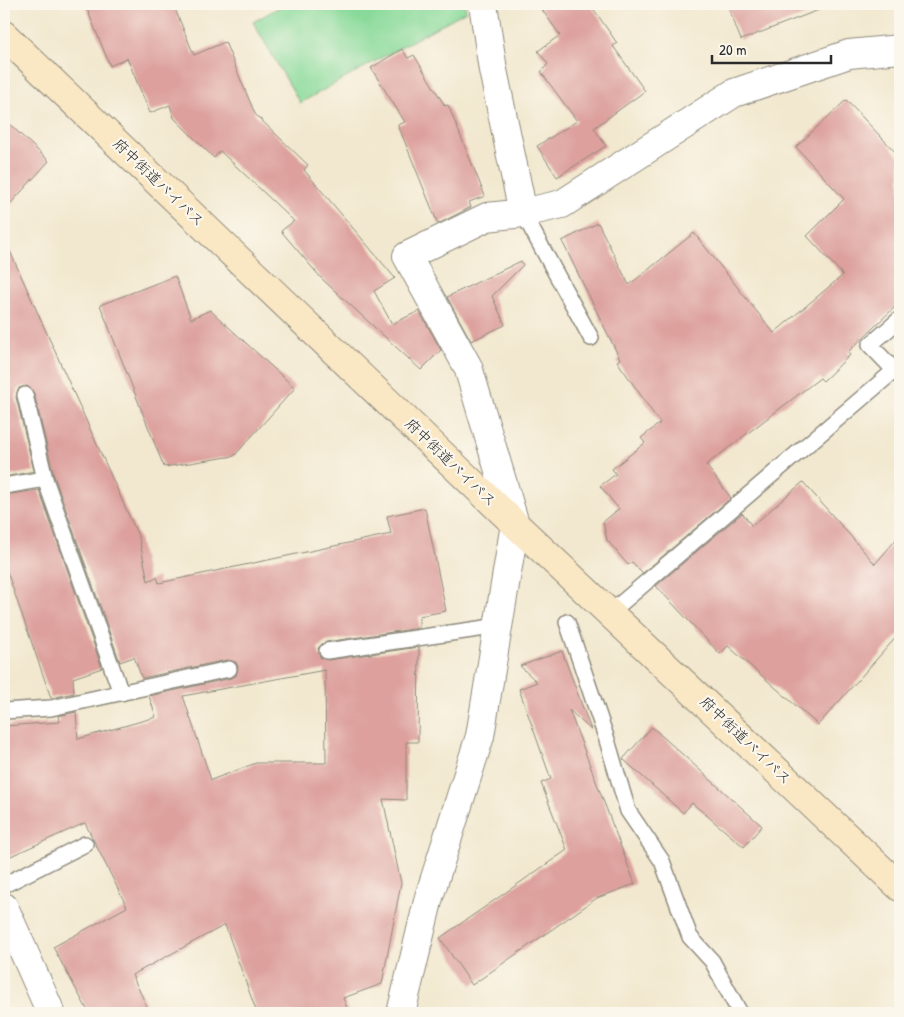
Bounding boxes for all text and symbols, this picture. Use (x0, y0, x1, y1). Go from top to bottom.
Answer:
scale bar (712, 32, 830, 64)
text: 20 m (719, 39, 746, 60)
street label: 府中街道バイパス (109, 133, 209, 231)
street label: 府中街道バイパス (401, 413, 501, 511)
street label: 府中街道バイパス (696, 691, 796, 789)

